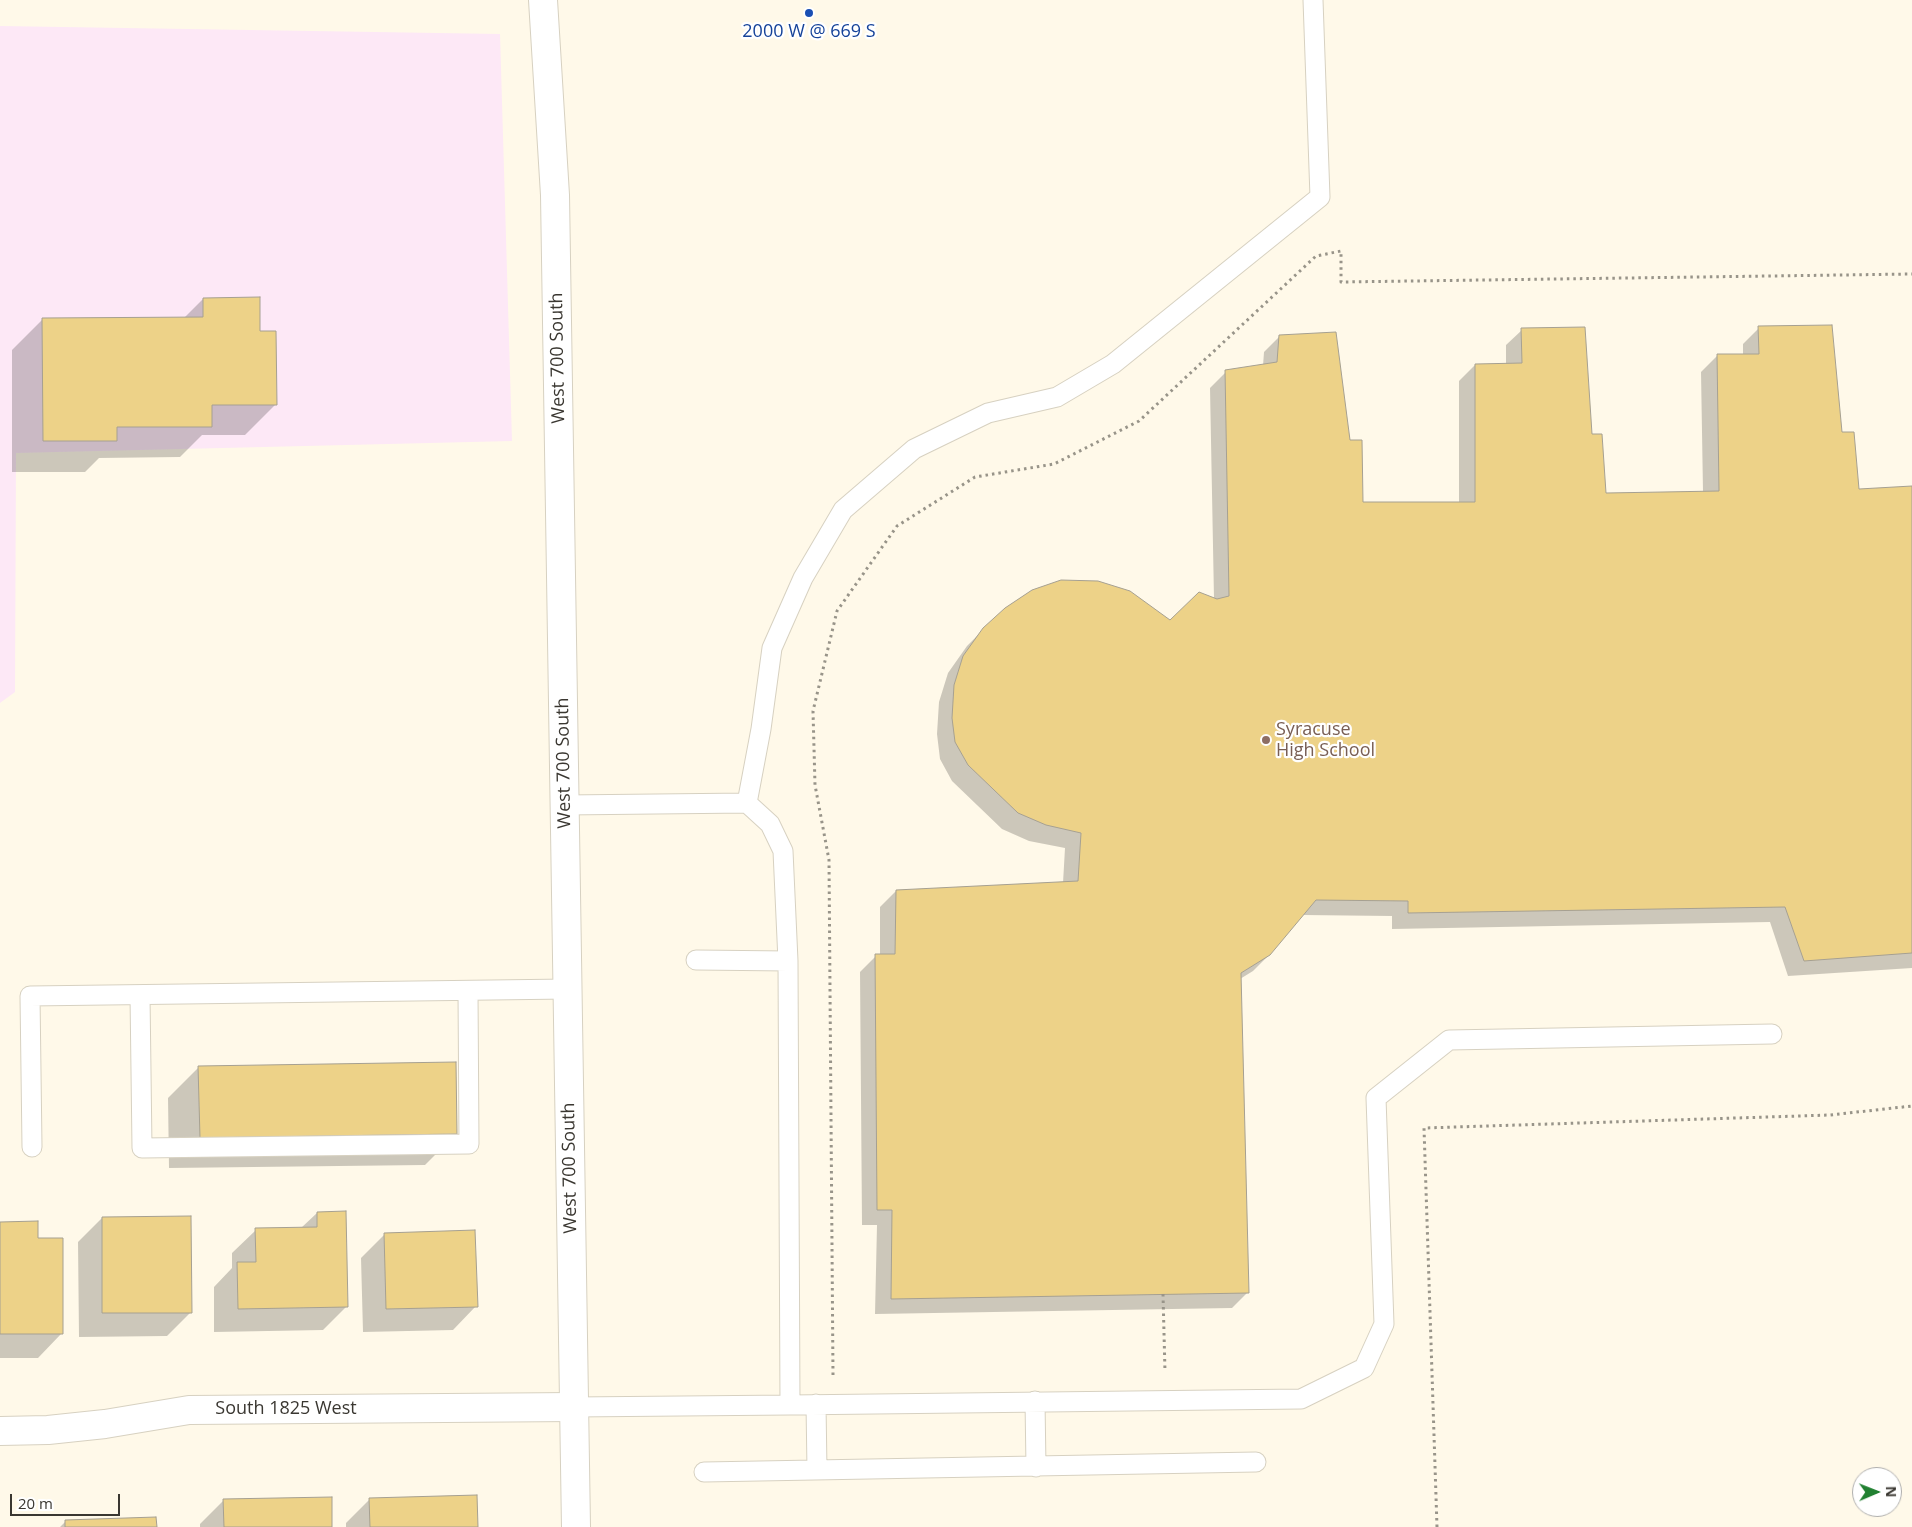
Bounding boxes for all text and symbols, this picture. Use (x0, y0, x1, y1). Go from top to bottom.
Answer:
marker: 2000 W @ 669 S (803, 7, 815, 19)
place label: 2000 W @ 669 S (742, 21, 876, 43)
street label: West 700 South (546, 292, 570, 424)
street label: West 700 South (552, 697, 576, 829)
place label: Syracuse High School (1276, 719, 1375, 762)
marker: Syracuse High School (1260, 734, 1272, 746)
street label: West 700 South (558, 1102, 582, 1234)
street label: South 1825 West (215, 1398, 357, 1420)
north arrow (1852, 1467, 1902, 1517)
scale bar (12, 1484, 122, 1516)
text: N (1882, 1486, 1901, 1498)
text: 20 m (18, 1493, 53, 1513)

